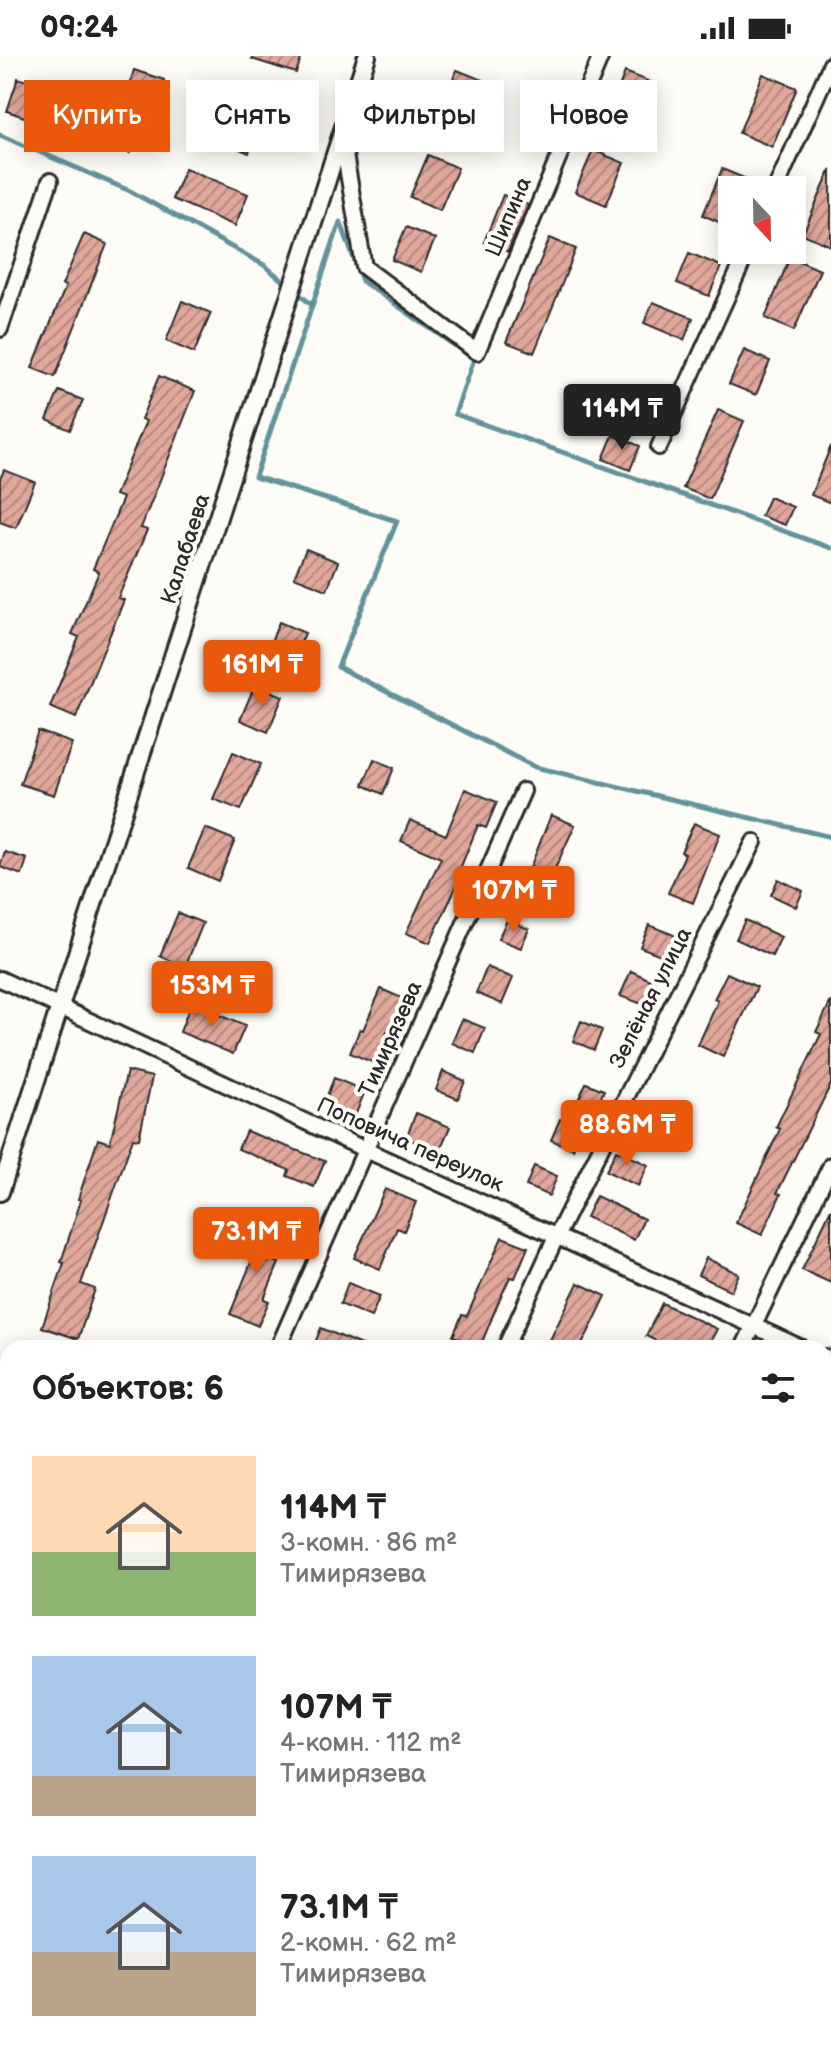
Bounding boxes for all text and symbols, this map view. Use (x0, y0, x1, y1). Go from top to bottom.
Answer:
text: 09:24 (40, 10, 118, 46)
chip: Купить (24, 80, 170, 152)
chip: Снять (186, 80, 319, 152)
chip: Фильтры (335, 80, 504, 152)
chip: Новое (520, 80, 657, 152)
street label: Шипина (480, 173, 538, 261)
north arrow (718, 176, 806, 264)
map controls (718, 176, 806, 264)
pin: 114M ₸ (557, 384, 687, 452)
text: 114M ₸ (582, 394, 662, 425)
street label: Калабаева (155, 490, 217, 608)
pin: 161M ₸ (197, 640, 327, 708)
text: 161M ₸ (221, 650, 303, 681)
pin: 107M ₸ (449, 866, 579, 934)
text: 107M ₸ (471, 876, 557, 907)
street label: Зелёная улица (604, 923, 698, 1073)
pin: 153M ₸ (147, 961, 277, 1029)
text: 153M ₸ (170, 971, 254, 1002)
street label: Тимирязева (353, 977, 429, 1101)
street label: Поповича переулок (312, 1092, 508, 1198)
pin: 88.6M ₸ (553, 1100, 701, 1168)
text: 88.6M ₸ (579, 1110, 675, 1141)
pin: 73.1M ₸ (182, 1207, 330, 1275)
text: 73.1M ₸ (211, 1217, 301, 1248)
icon: filters (756, 1366, 800, 1410)
text: Объектов: 6 (32, 1368, 224, 1409)
text: 114M ₸ (280, 1487, 386, 1528)
icon: home (96, 1488, 192, 1584)
text: 3-комн. · 86 m² (280, 1528, 457, 1559)
text: Тимирязева (280, 1559, 426, 1590)
text: 107M ₸ (280, 1687, 391, 1728)
icon: home (96, 1688, 192, 1784)
text: 4-комн. · 112 m² (280, 1728, 461, 1759)
text: Тимирязева (280, 1759, 426, 1790)
text: 73.1M ₸ (280, 1887, 397, 1928)
icon: home (96, 1888, 192, 1984)
text: 2-комн. · 62 m² (280, 1928, 457, 1959)
text: Тимирязева (280, 1959, 426, 1990)

